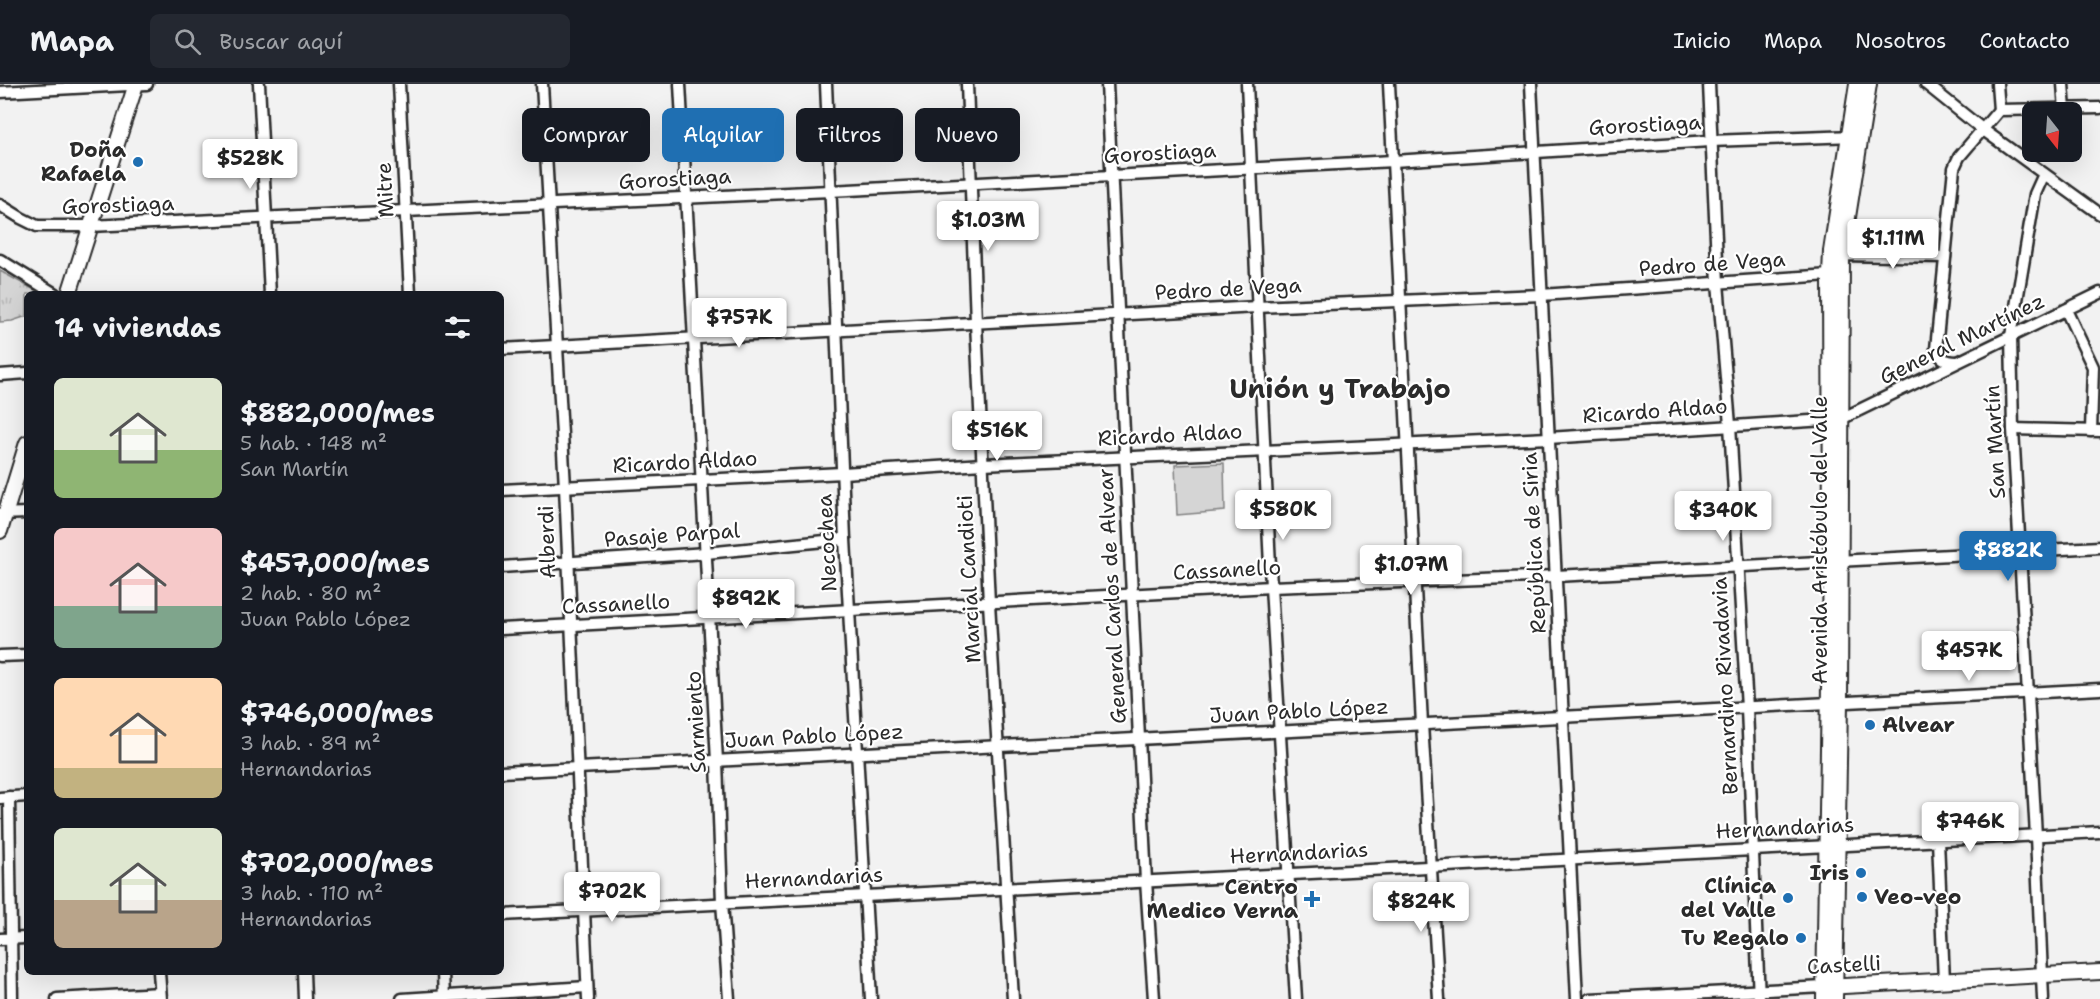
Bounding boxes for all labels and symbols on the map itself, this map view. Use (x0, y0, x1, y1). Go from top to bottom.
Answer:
north arrow (2022, 102, 2082, 162)
street label: Gorostiaga (1588, 108, 1702, 142)
place label: Doña Rafaela (41, 136, 127, 188)
street label: Gorostiaga (1103, 136, 1217, 170)
pin: $528K (208, 139, 292, 190)
marker: Doña Rafaela (131, 155, 145, 169)
street label: Mitre (370, 162, 400, 218)
street label: Gorostiaga (618, 162, 732, 196)
street label: Gorostiaga (61, 189, 175, 221)
pin: $1.03M (939, 201, 1037, 252)
pin: $1.11M (1844, 219, 1942, 270)
street label: Pedro de Vega (1638, 245, 1786, 283)
street label: Pedro de Vega (1154, 271, 1302, 307)
street label: General Martínez (1875, 287, 2049, 391)
pin: $757K (697, 298, 781, 349)
district label: Unión y Trabajo (1229, 370, 1451, 407)
street label: San Martín (1978, 384, 2012, 500)
street label: Ricardo Aldao (1582, 392, 1728, 430)
street label: Avenida Aristóbulo del Valle (1806, 396, 1834, 684)
pin: $516K (955, 411, 1039, 462)
street label: Ricardo Aldao (1097, 417, 1243, 453)
street label: Ricardo Aldao (612, 444, 758, 480)
street label: República de Siria (1515, 452, 1553, 634)
street label: General Carlos de Alvear (1091, 467, 1133, 725)
pin: $580K (1241, 490, 1325, 541)
pin: $340K (1681, 491, 1765, 542)
street label: Necochea (810, 493, 844, 593)
street label: Marcial Candioti (951, 494, 987, 664)
street label: Alberdi (532, 505, 562, 579)
street label: Pasaje Parpal (603, 516, 742, 554)
pin: $882K (1966, 531, 2050, 582)
pin: $1.07M (1362, 545, 1460, 596)
street label: Cassanello (1172, 553, 1282, 587)
street label: Bernardino Rivadavia (1705, 576, 1745, 796)
pin: $892K (704, 579, 788, 630)
street label: Cassanello (561, 587, 671, 621)
pin: $457K (1927, 631, 2011, 682)
street label: Sarmiento (679, 670, 713, 774)
street label: Juan Pablo López (1209, 692, 1389, 730)
place label: Alvear (1882, 711, 1955, 739)
street label: Juan Pablo López (724, 717, 904, 755)
marker: Alvear (1863, 718, 1877, 732)
pin: $746K (1928, 802, 2012, 853)
street label: Hernandarias (1715, 810, 1855, 846)
street label: Hernandarias (1229, 835, 1369, 871)
place label: Iris (1809, 859, 1849, 887)
street label: Hernandarias (744, 860, 884, 896)
marker: Iris (1854, 866, 1868, 880)
pin: $702K (570, 872, 654, 923)
place label: Clínica del Valle (1681, 872, 1777, 924)
place label: Centro Medico Verna (1147, 873, 1299, 925)
pin: $824K (1379, 882, 1463, 933)
place label: Veo-veo (1874, 883, 1961, 911)
marker: Centro Medico Verna (1303, 890, 1321, 908)
marker: Veo-veo (1855, 890, 1869, 904)
marker: Clínica del Valle (1781, 891, 1795, 905)
place label: Tu Regalo (1681, 924, 1789, 952)
marker: Tu Regalo (1794, 931, 1808, 945)
street label: Castelli (1806, 949, 1882, 981)

